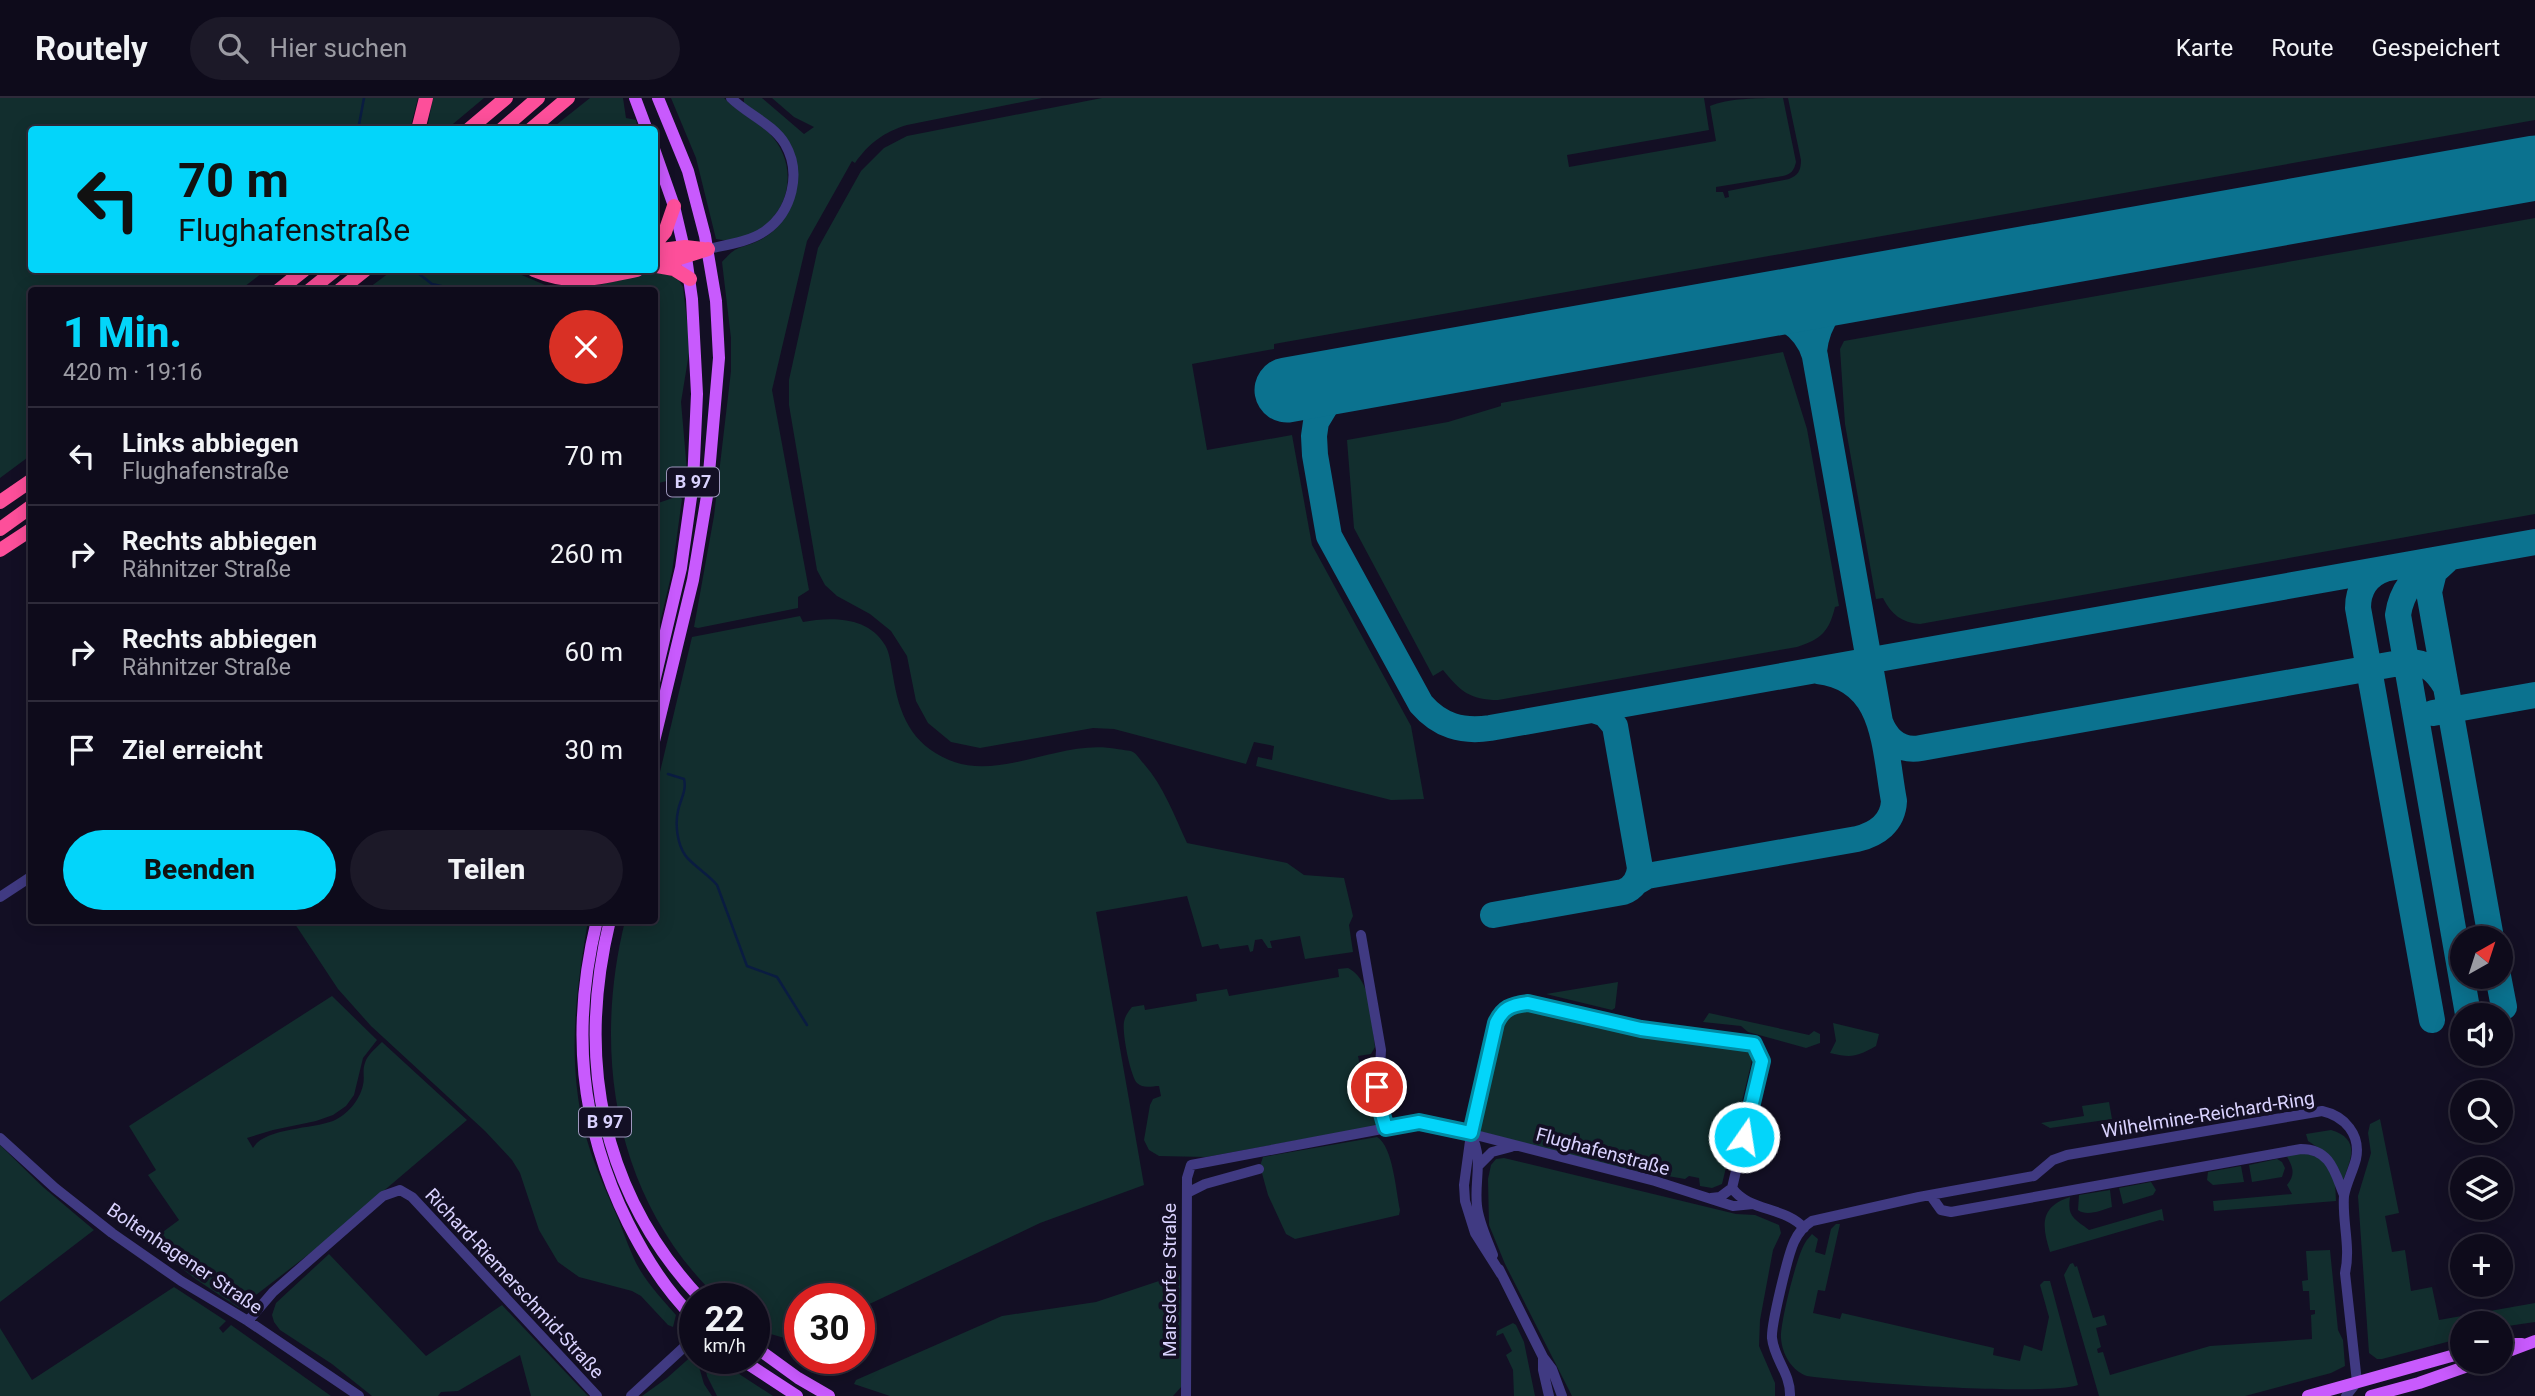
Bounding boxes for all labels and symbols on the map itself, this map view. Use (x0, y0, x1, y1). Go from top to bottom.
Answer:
road number: B 97 (667, 468, 719, 496)
north arrow (2450, 926, 2513, 989)
pin (1347, 1057, 1407, 1117)
street label: Wilhelmine-Reichard-Ring (2100, 1086, 2316, 1143)
position arrow (1707, 1100, 1781, 1174)
road number: B 97 (579, 1107, 631, 1136)
street label: Flughafenstraße (1533, 1123, 1672, 1180)
street label: Richard-Riemerschmid-Straße (420, 1183, 609, 1383)
street label: Boltenhagener Straße (103, 1198, 267, 1319)
street label: Marsdorfer Straße (1158, 1203, 1181, 1357)
speed limit sign: 30 (784, 1283, 875, 1374)

